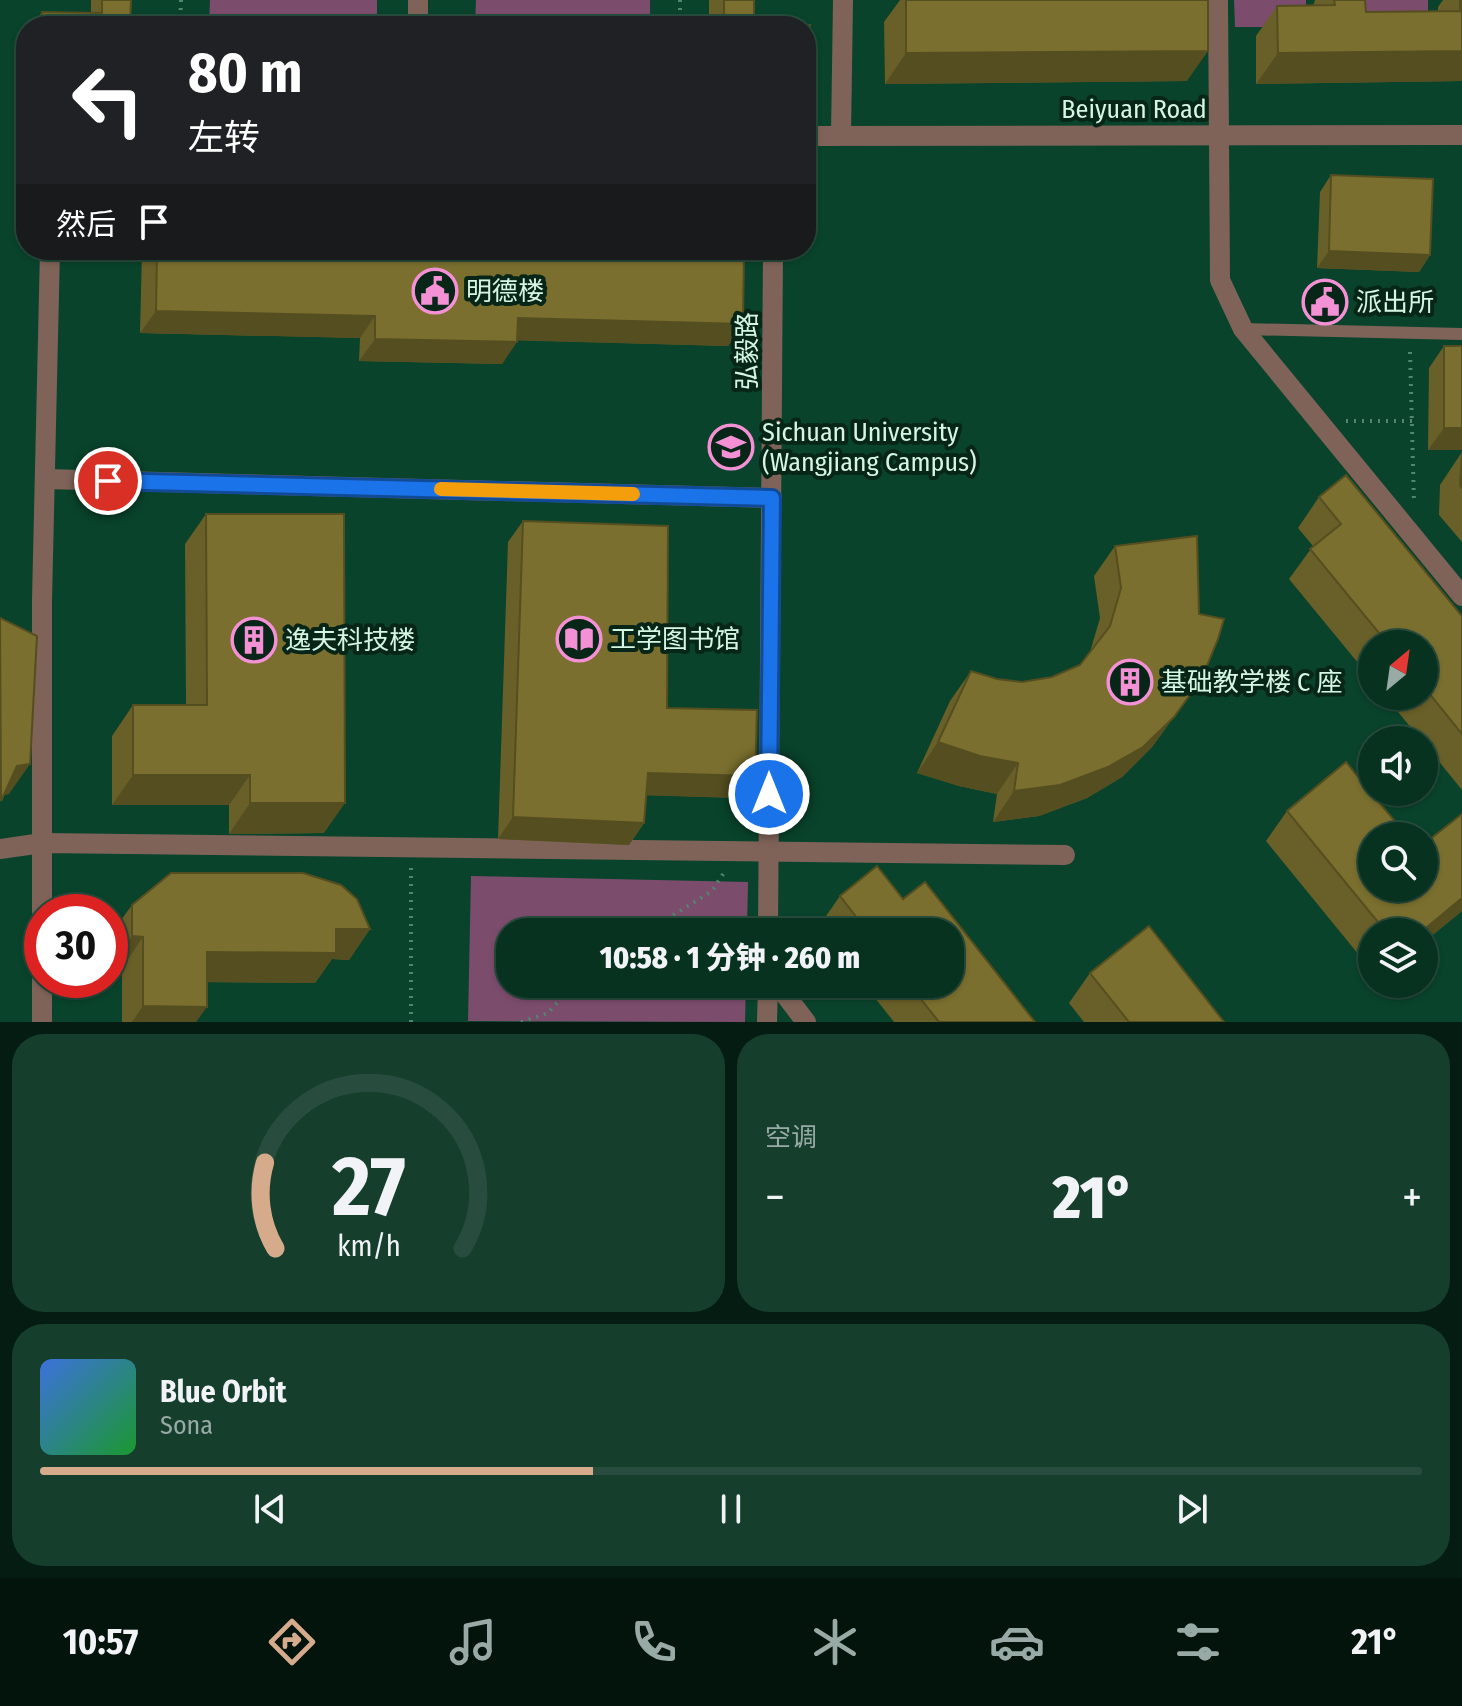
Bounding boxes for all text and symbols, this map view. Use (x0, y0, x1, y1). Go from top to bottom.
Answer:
text: 80 m (188, 40, 303, 107)
icon: left (56, 48, 160, 152)
street label: Beiyuan Road (1061, 94, 1207, 125)
text: 左转 (188, 116, 260, 160)
icon: arrive (132, 200, 176, 244)
text: 然后 (56, 207, 116, 243)
public building icon: 明德楼 (411, 267, 459, 315)
place label: 明德楼 (466, 276, 544, 307)
public building icon: 派出所 (1301, 278, 1349, 326)
place label: 派出所 (1356, 287, 1434, 318)
street label: 弘毅路 (732, 312, 763, 390)
place label: Sichuan University (Wangjiang Campus) (762, 417, 977, 478)
school or university icon: Sichuan University (Wangjiang Campus) (707, 423, 755, 471)
pin (74, 447, 142, 515)
icon: arrive (86, 459, 130, 503)
library icon: 工学图书馆 (555, 615, 603, 663)
building icon: 逸夫科技楼 (230, 616, 278, 664)
place label: 工学图书馆 (610, 624, 740, 655)
place label: 逸夫科技楼 (285, 625, 415, 656)
north arrow (1358, 630, 1438, 710)
map controls (1358, 630, 1438, 998)
building icon: 基础教学楼 C 座 (1106, 658, 1154, 706)
place label: 基础教学楼 C 座 (1161, 667, 1342, 698)
button: sound (1358, 726, 1438, 806)
position arrow (727, 752, 811, 836)
button: search (1358, 822, 1438, 902)
speed limit sign: 30 (24, 894, 128, 998)
button: layers (1358, 918, 1438, 998)
text: 10:58 · 1 分钟 · 260 m (600, 940, 860, 976)
text: 空调 (765, 1122, 817, 1153)
text: 27 (331, 1137, 405, 1237)
text: 21° (1053, 1162, 1134, 1234)
text: − (765, 1171, 785, 1224)
text: + (1402, 1171, 1422, 1224)
text: km/h (337, 1229, 400, 1264)
text: Blue Orbit (160, 1374, 286, 1410)
text: Sona (160, 1410, 213, 1441)
icon: previous (248, 1487, 292, 1531)
icon: pause (709, 1487, 753, 1531)
icon: next (1170, 1487, 1214, 1531)
icon: directions (264, 1614, 320, 1670)
icon: music (445, 1614, 501, 1670)
icon: phone (626, 1614, 682, 1670)
icon: climate (807, 1614, 863, 1670)
icon: car (989, 1614, 1045, 1670)
icon: filters (1170, 1614, 1226, 1670)
text: 10:57 (63, 1620, 138, 1664)
text: 21° (1351, 1620, 1399, 1664)

